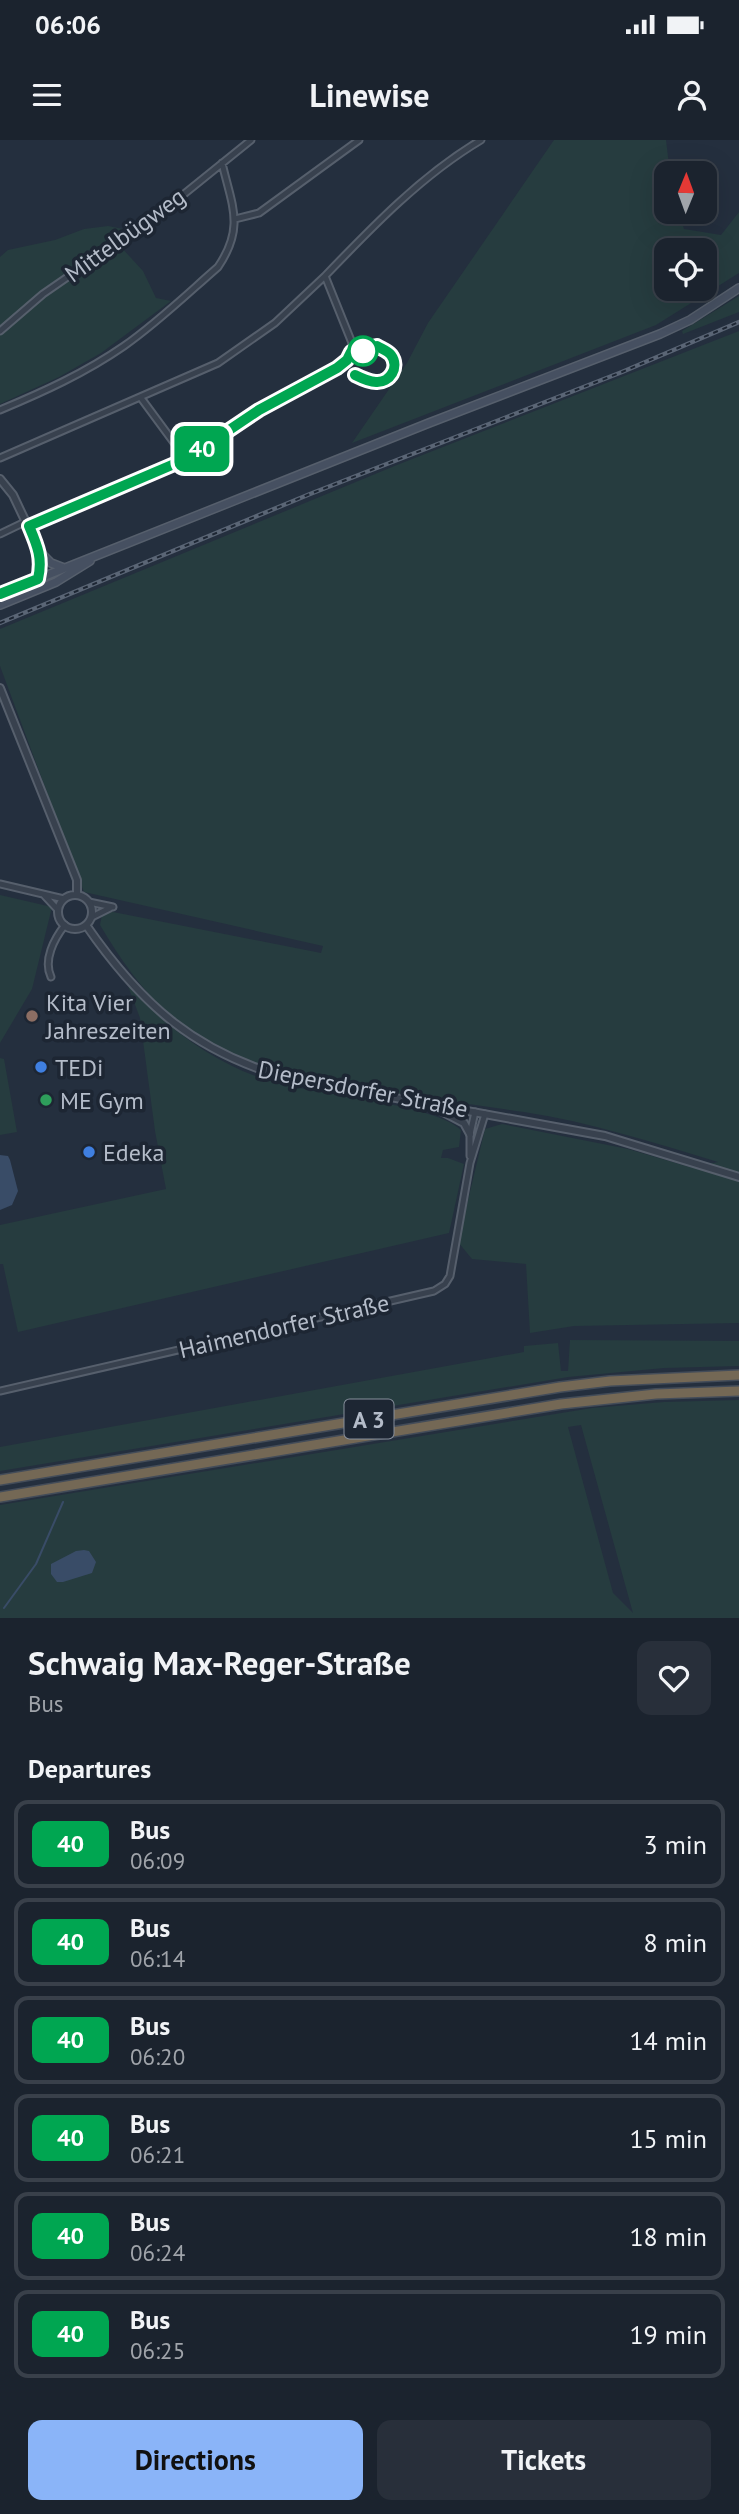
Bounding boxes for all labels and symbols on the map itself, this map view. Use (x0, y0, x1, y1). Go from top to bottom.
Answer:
north arrow (654, 161, 718, 224)
street label: Mittelbügweg (59, 181, 191, 289)
unlabelled marker (348, 336, 378, 366)
line badge: 40 (170, 426, 234, 472)
place label: Kita Vier Jahreszeiten (45, 987, 171, 1046)
marker: Kita Vier Jahreszeiten (24, 1008, 40, 1024)
place label: TEDi (55, 1052, 103, 1083)
street label: Diepersdorfer Straße (255, 1053, 471, 1125)
marker: TEDi (33, 1059, 49, 1075)
place label: ME Gym (60, 1085, 144, 1116)
marker: ME Gym (38, 1092, 54, 1108)
place label: Edeka (103, 1137, 164, 1168)
marker: Edeka (81, 1144, 97, 1160)
street label: Haimendorfer Straße (176, 1287, 392, 1365)
road number: A 3 (344, 1400, 394, 1438)

